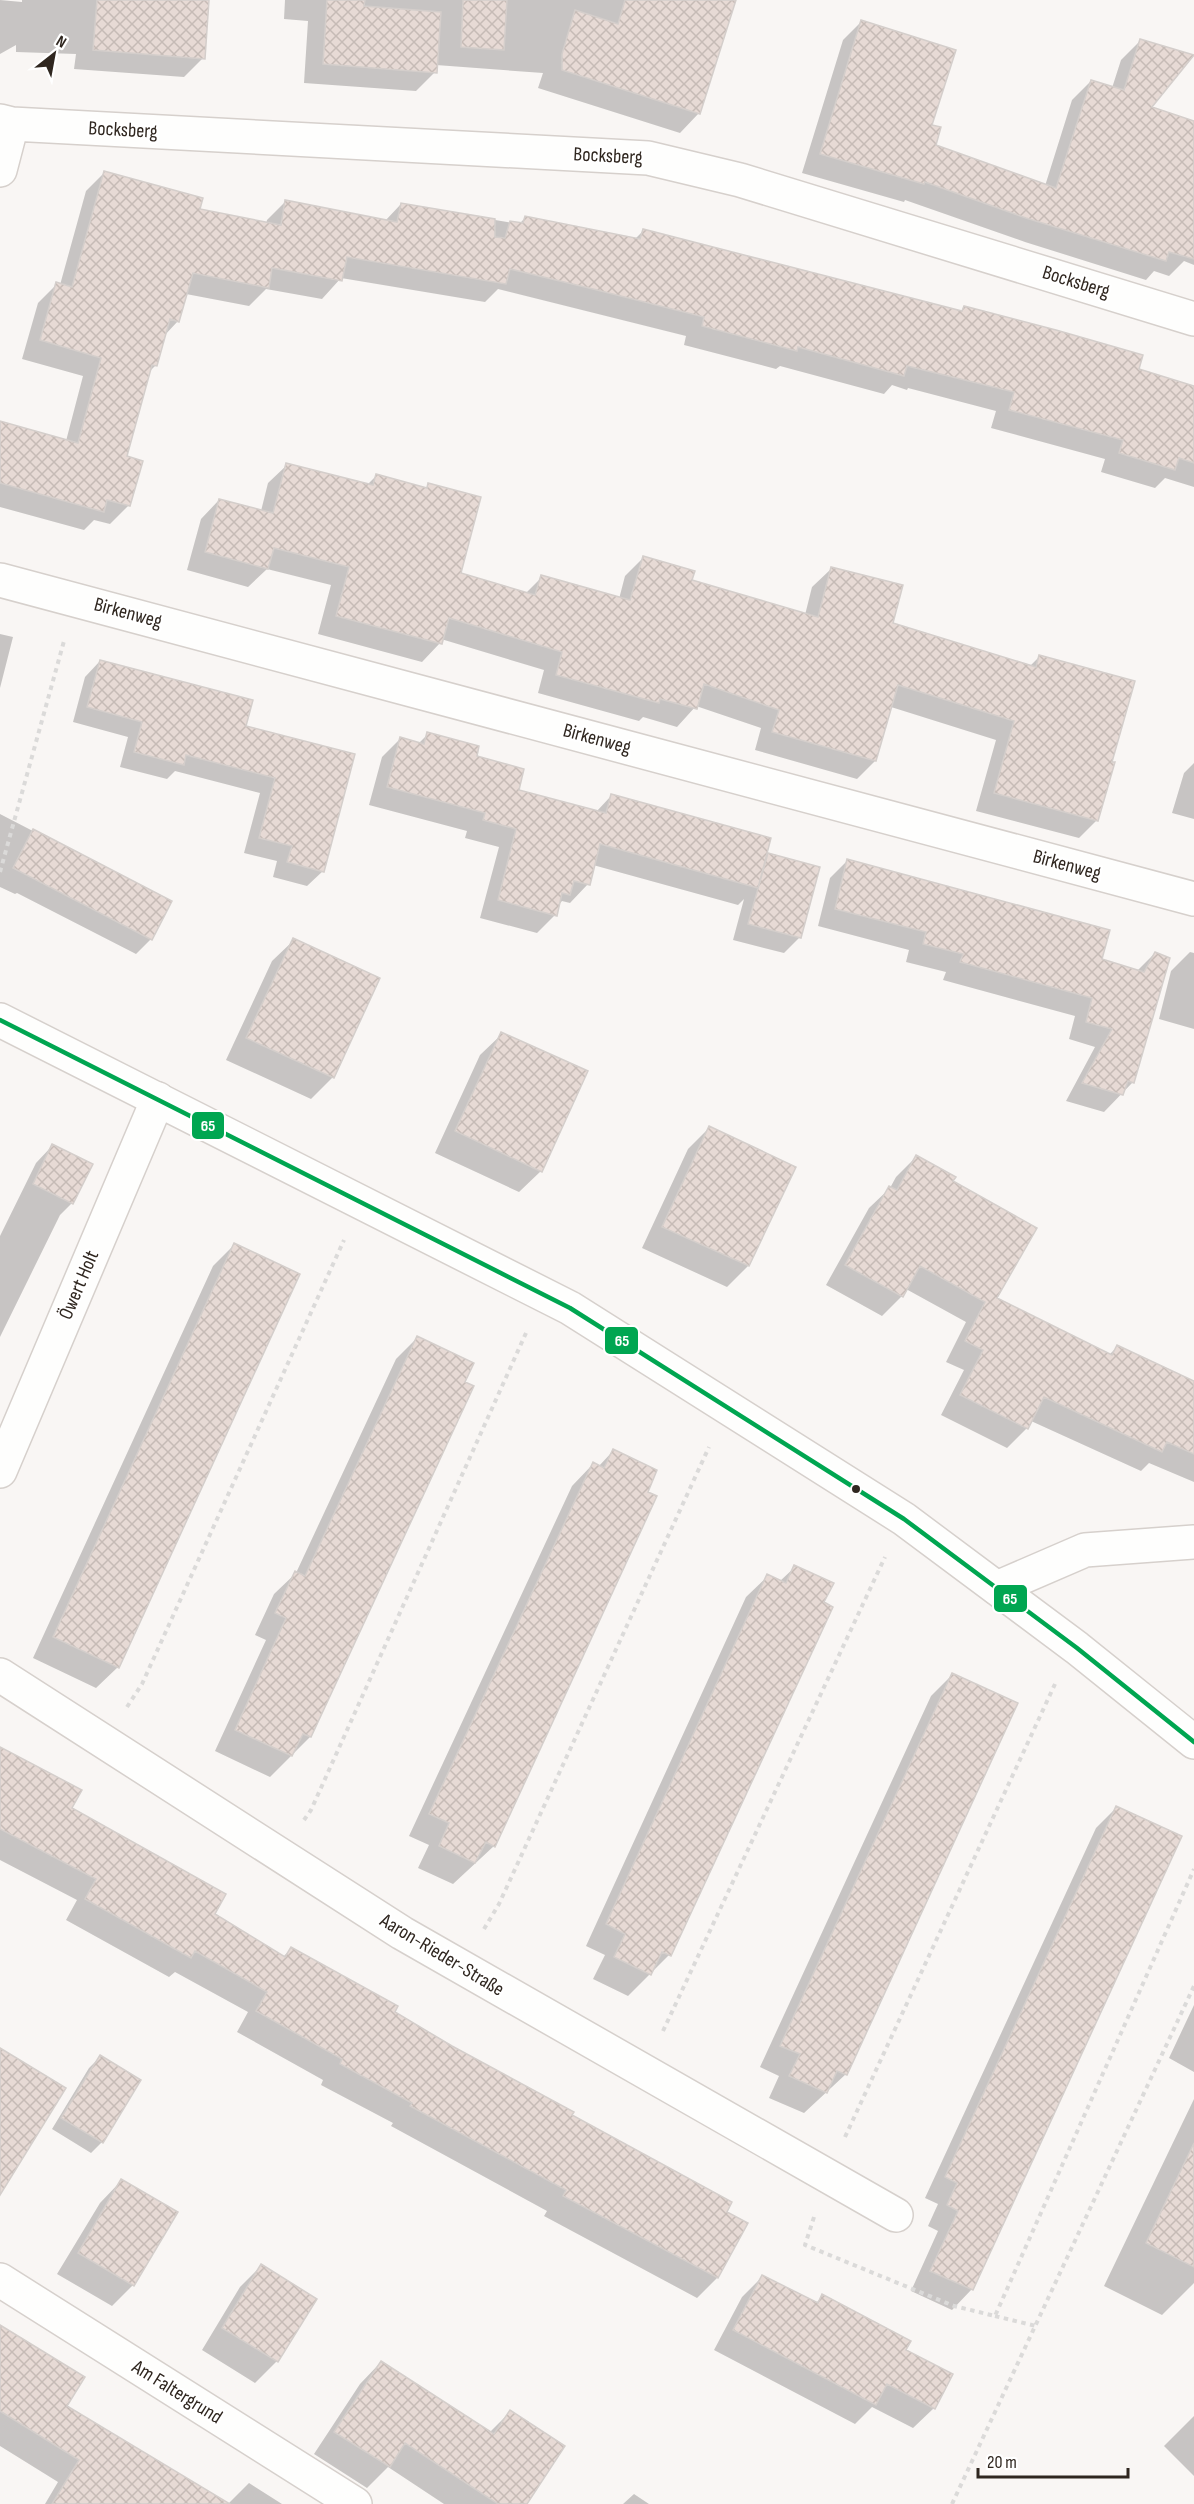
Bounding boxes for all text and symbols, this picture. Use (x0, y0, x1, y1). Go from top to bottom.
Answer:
north arrow (24, 24, 84, 84)
text: N (52, 32, 70, 53)
street label: Bocksberg (88, 116, 158, 144)
street label: Bocksberg (573, 142, 643, 170)
street label: Bocksberg (1039, 260, 1113, 304)
street label: Birkenweg (91, 592, 165, 634)
street label: Birkenweg (560, 718, 634, 760)
street label: Birkenweg (1030, 844, 1104, 886)
line badge: 65 (191, 1111, 225, 1140)
text: 65 (201, 1117, 215, 1136)
street label: Öwert Holt (54, 1247, 104, 1323)
line badge: 65 (604, 1326, 639, 1355)
text: 65 (615, 1332, 629, 1351)
unlabelled marker (850, 1483, 862, 1495)
line badge: 65 (993, 1584, 1028, 1613)
text: 65 (1003, 1590, 1017, 1609)
street label: Aaron-Rieder-Straße (375, 1908, 508, 2002)
street label: Am Faltergrund (127, 2354, 227, 2429)
scale bar (978, 2441, 1128, 2479)
text: 20 m (987, 2452, 1017, 2473)

